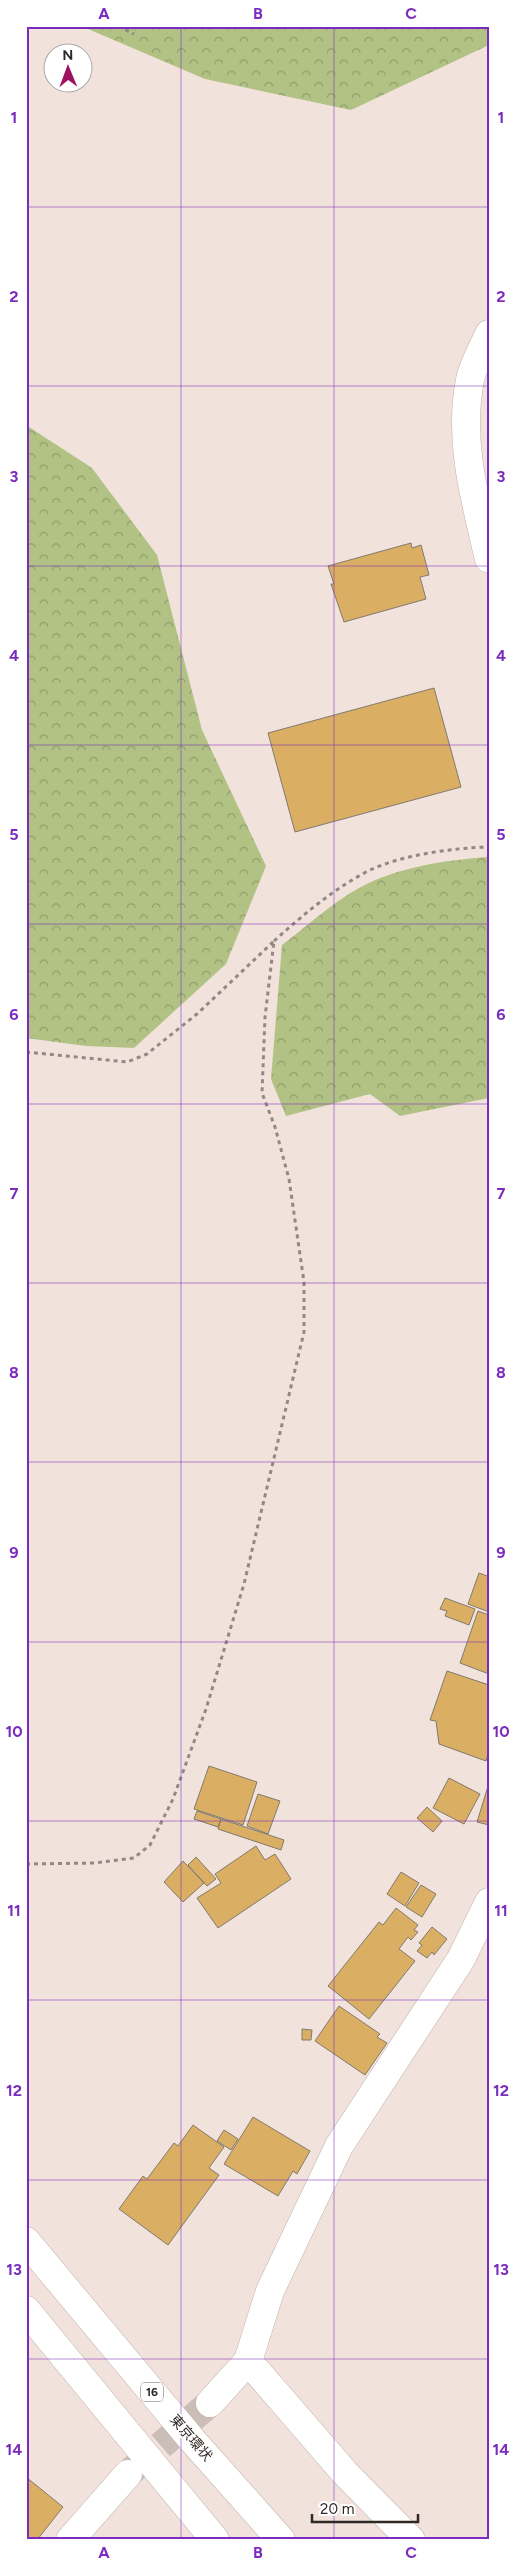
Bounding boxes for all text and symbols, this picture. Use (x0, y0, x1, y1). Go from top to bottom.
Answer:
text: A (98, 4, 110, 23)
text: B (253, 4, 263, 23)
text: C (405, 4, 417, 23)
north arrow (42, 42, 92, 92)
text: N (62, 47, 73, 64)
text: 1 (11, 108, 17, 127)
text: 1 (498, 108, 504, 127)
text: 2 (9, 287, 19, 306)
text: 2 (496, 287, 506, 306)
text: 3 (10, 467, 19, 486)
text: 3 (497, 467, 506, 486)
text: 4 (9, 646, 19, 665)
text: 4 (496, 646, 506, 665)
text: 5 (9, 825, 19, 844)
text: 5 (496, 825, 506, 844)
text: 6 (9, 1005, 19, 1024)
text: 6 (496, 1005, 506, 1024)
text: 7 (10, 1184, 19, 1203)
text: 7 (497, 1184, 506, 1203)
text: 8 (9, 1363, 19, 1382)
text: 8 (496, 1363, 506, 1382)
text: 9 (9, 1543, 19, 1562)
text: 9 (496, 1543, 506, 1562)
text: 10 (5, 1722, 23, 1741)
text: 10 (492, 1722, 510, 1741)
text: 11 (7, 1901, 21, 1920)
text: 11 (494, 1901, 508, 1920)
text: 12 (6, 2081, 22, 2100)
text: 12 (493, 2081, 509, 2100)
text: 13 (6, 2260, 22, 2279)
text: 13 (493, 2260, 509, 2279)
road number: 16 (141, 2382, 163, 2402)
street label: 東京環状 (166, 2411, 216, 2465)
text: 14 (6, 2440, 22, 2459)
text: 14 (493, 2440, 509, 2459)
scale bar (312, 2491, 419, 2523)
text: 20 m (320, 2500, 354, 2518)
text: A (98, 2543, 110, 2562)
text: B (253, 2543, 263, 2562)
text: C (405, 2543, 417, 2562)

